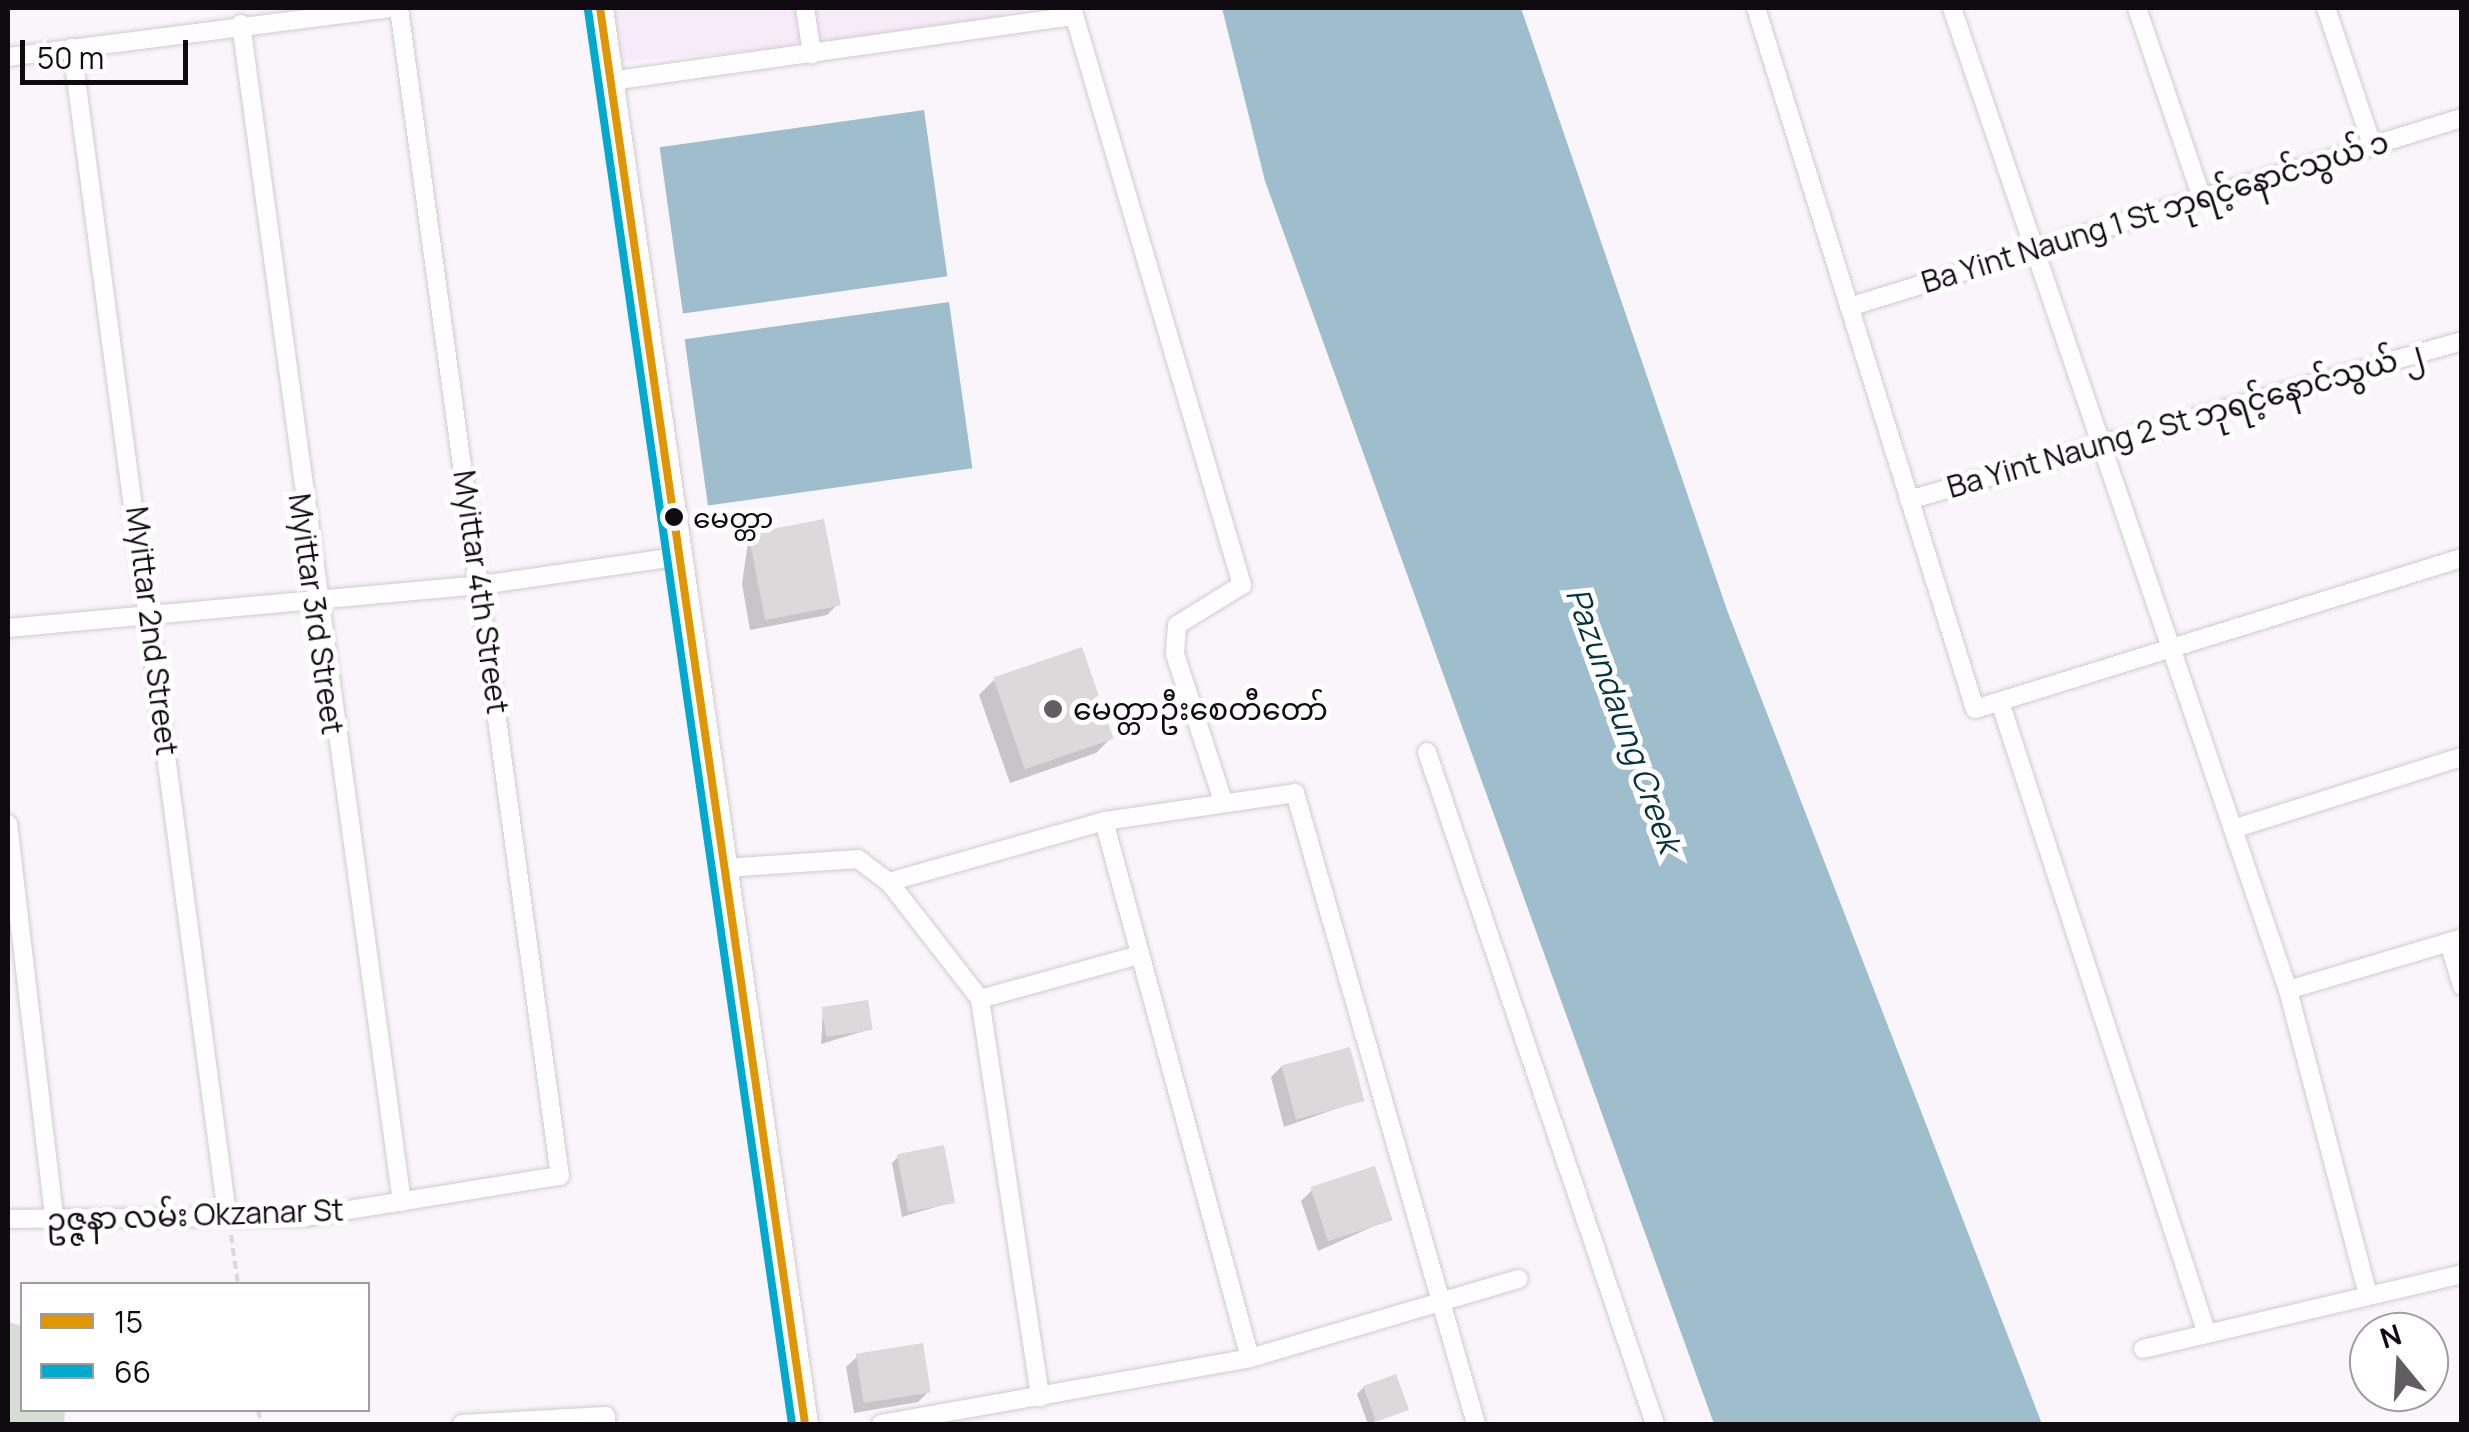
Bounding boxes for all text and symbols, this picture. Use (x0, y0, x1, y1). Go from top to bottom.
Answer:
scale bar (25, 20, 192, 82)
text: 50 m (37, 37, 104, 78)
street label: Ba Yint Naung 1 St ဘုရင့်နောင်သွယ် ၁ (1917, 124, 2393, 300)
street label: Ba Yint Naung 2 St ဘုရင့်နောင်သွယ် ၂ (1943, 335, 2427, 505)
street label: Myittar 4th Street (446, 468, 516, 716)
street label: Myittar 3rd Street (281, 491, 351, 737)
place label: မေတ္တာ (693, 500, 773, 534)
street label: Myittar 2nd Street (119, 505, 185, 757)
marker: မေတ္တာ (664, 507, 684, 527)
water label: Pazundaung Creek (1558, 582, 1690, 858)
place label: မေတ္တာဦးစေတီတော် (1073, 691, 1328, 727)
marker: မေတ္တာဦးစေတီတော် (1042, 698, 1064, 720)
street label: ဥဇ္ဇနာ လမ်း Okzanar St (46, 1192, 344, 1238)
legend (20, 1282, 370, 1412)
text: 15 (114, 1301, 143, 1342)
north arrow (2349, 1312, 2449, 1412)
text: N (2375, 1314, 2406, 1357)
text: 66 (114, 1351, 151, 1392)

